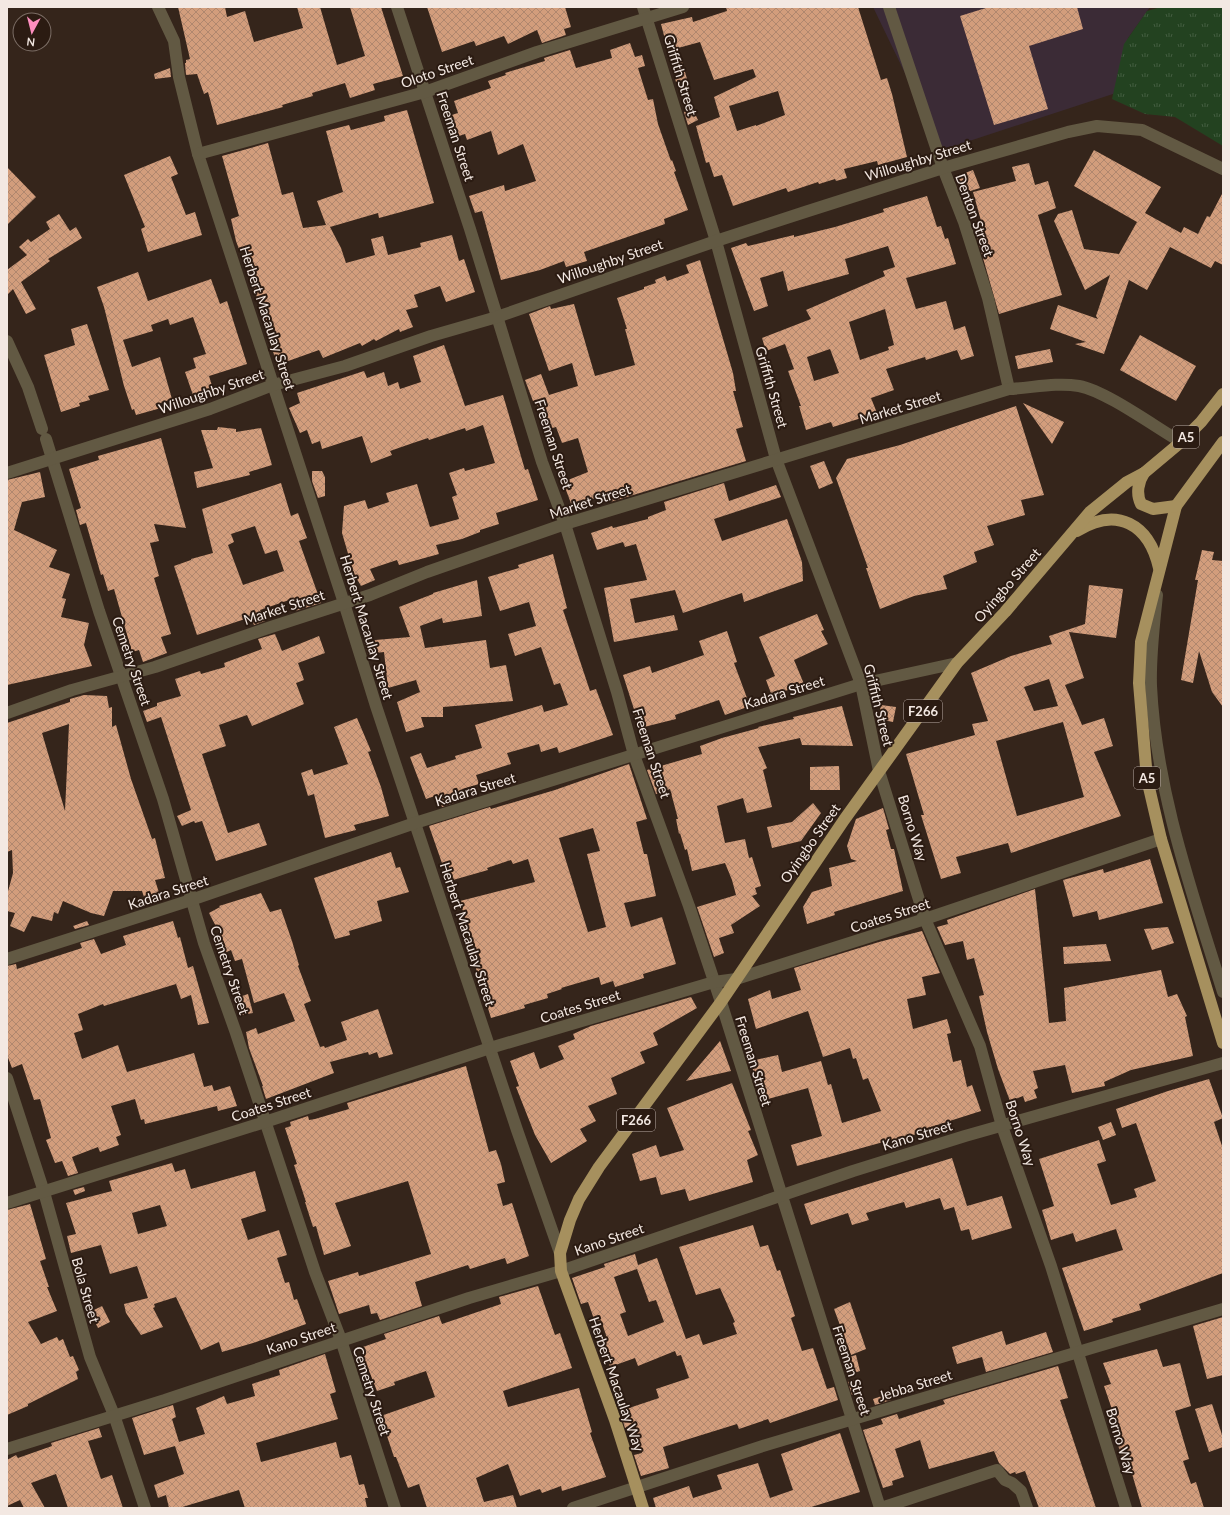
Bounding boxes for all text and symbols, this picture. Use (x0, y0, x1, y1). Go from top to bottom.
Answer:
north arrow (12, 12, 52, 52)
street label: Griffith Street (661, 32, 701, 118)
text: N (26, 35, 36, 49)
street label: Oloto Street (399, 51, 475, 91)
street label: Freeman Street (433, 89, 479, 183)
street label: Willoughby Street (863, 136, 973, 184)
street label: Denton Street (952, 171, 998, 259)
street label: Willoughby Street (555, 235, 665, 287)
street label: Herbert Macaulay Street (237, 244, 299, 392)
street label: Griffith Street (752, 344, 792, 430)
street label: Willoughby Street (156, 365, 266, 417)
street label: Market Street (857, 387, 943, 427)
street label: Freeman Street (531, 397, 577, 491)
road number: A5 (1173, 426, 1199, 448)
street label: Market Street (547, 480, 633, 522)
street label: Oyingbo Street (970, 544, 1044, 626)
street label: Herbert Macaulay Street (337, 553, 397, 701)
street label: Market Street (241, 586, 327, 628)
street label: Cemetry Street (109, 614, 155, 708)
street label: Griffith Street (861, 662, 897, 748)
street label: Kadara Street (742, 672, 826, 712)
road number: F266 (904, 700, 942, 722)
street label: Freeman Street (629, 706, 675, 800)
road number: A5 (1134, 767, 1160, 789)
street label: Kadara Street (433, 769, 517, 809)
street label: Borno Way (895, 793, 931, 864)
street label: Oyingbo Street (776, 800, 844, 886)
street label: Herbert Macaulay Street (437, 860, 499, 1008)
street label: Kadara Street (126, 871, 210, 913)
street label: Coates Street (848, 894, 932, 936)
street label: Cemetry Street (207, 923, 253, 1017)
street label: Coates Street (538, 986, 622, 1026)
street label: Freeman Street (732, 1014, 776, 1108)
street label: Coates Street (229, 1083, 313, 1125)
street label: Borno Way (1002, 1098, 1040, 1169)
road number: F266 (617, 1109, 655, 1131)
street label: Kano Street (880, 1116, 954, 1154)
street label: Kano Street (572, 1219, 646, 1259)
street label: Bola Street (69, 1255, 103, 1325)
street label: Herbert Macaulay Way (586, 1314, 648, 1454)
street label: Kano Street (264, 1318, 338, 1358)
street label: Freeman Street (829, 1323, 875, 1417)
street label: Cemetry Street (350, 1344, 394, 1438)
street label: Jebba Street (876, 1366, 954, 1404)
street label: Borno Way (1103, 1406, 1139, 1477)

